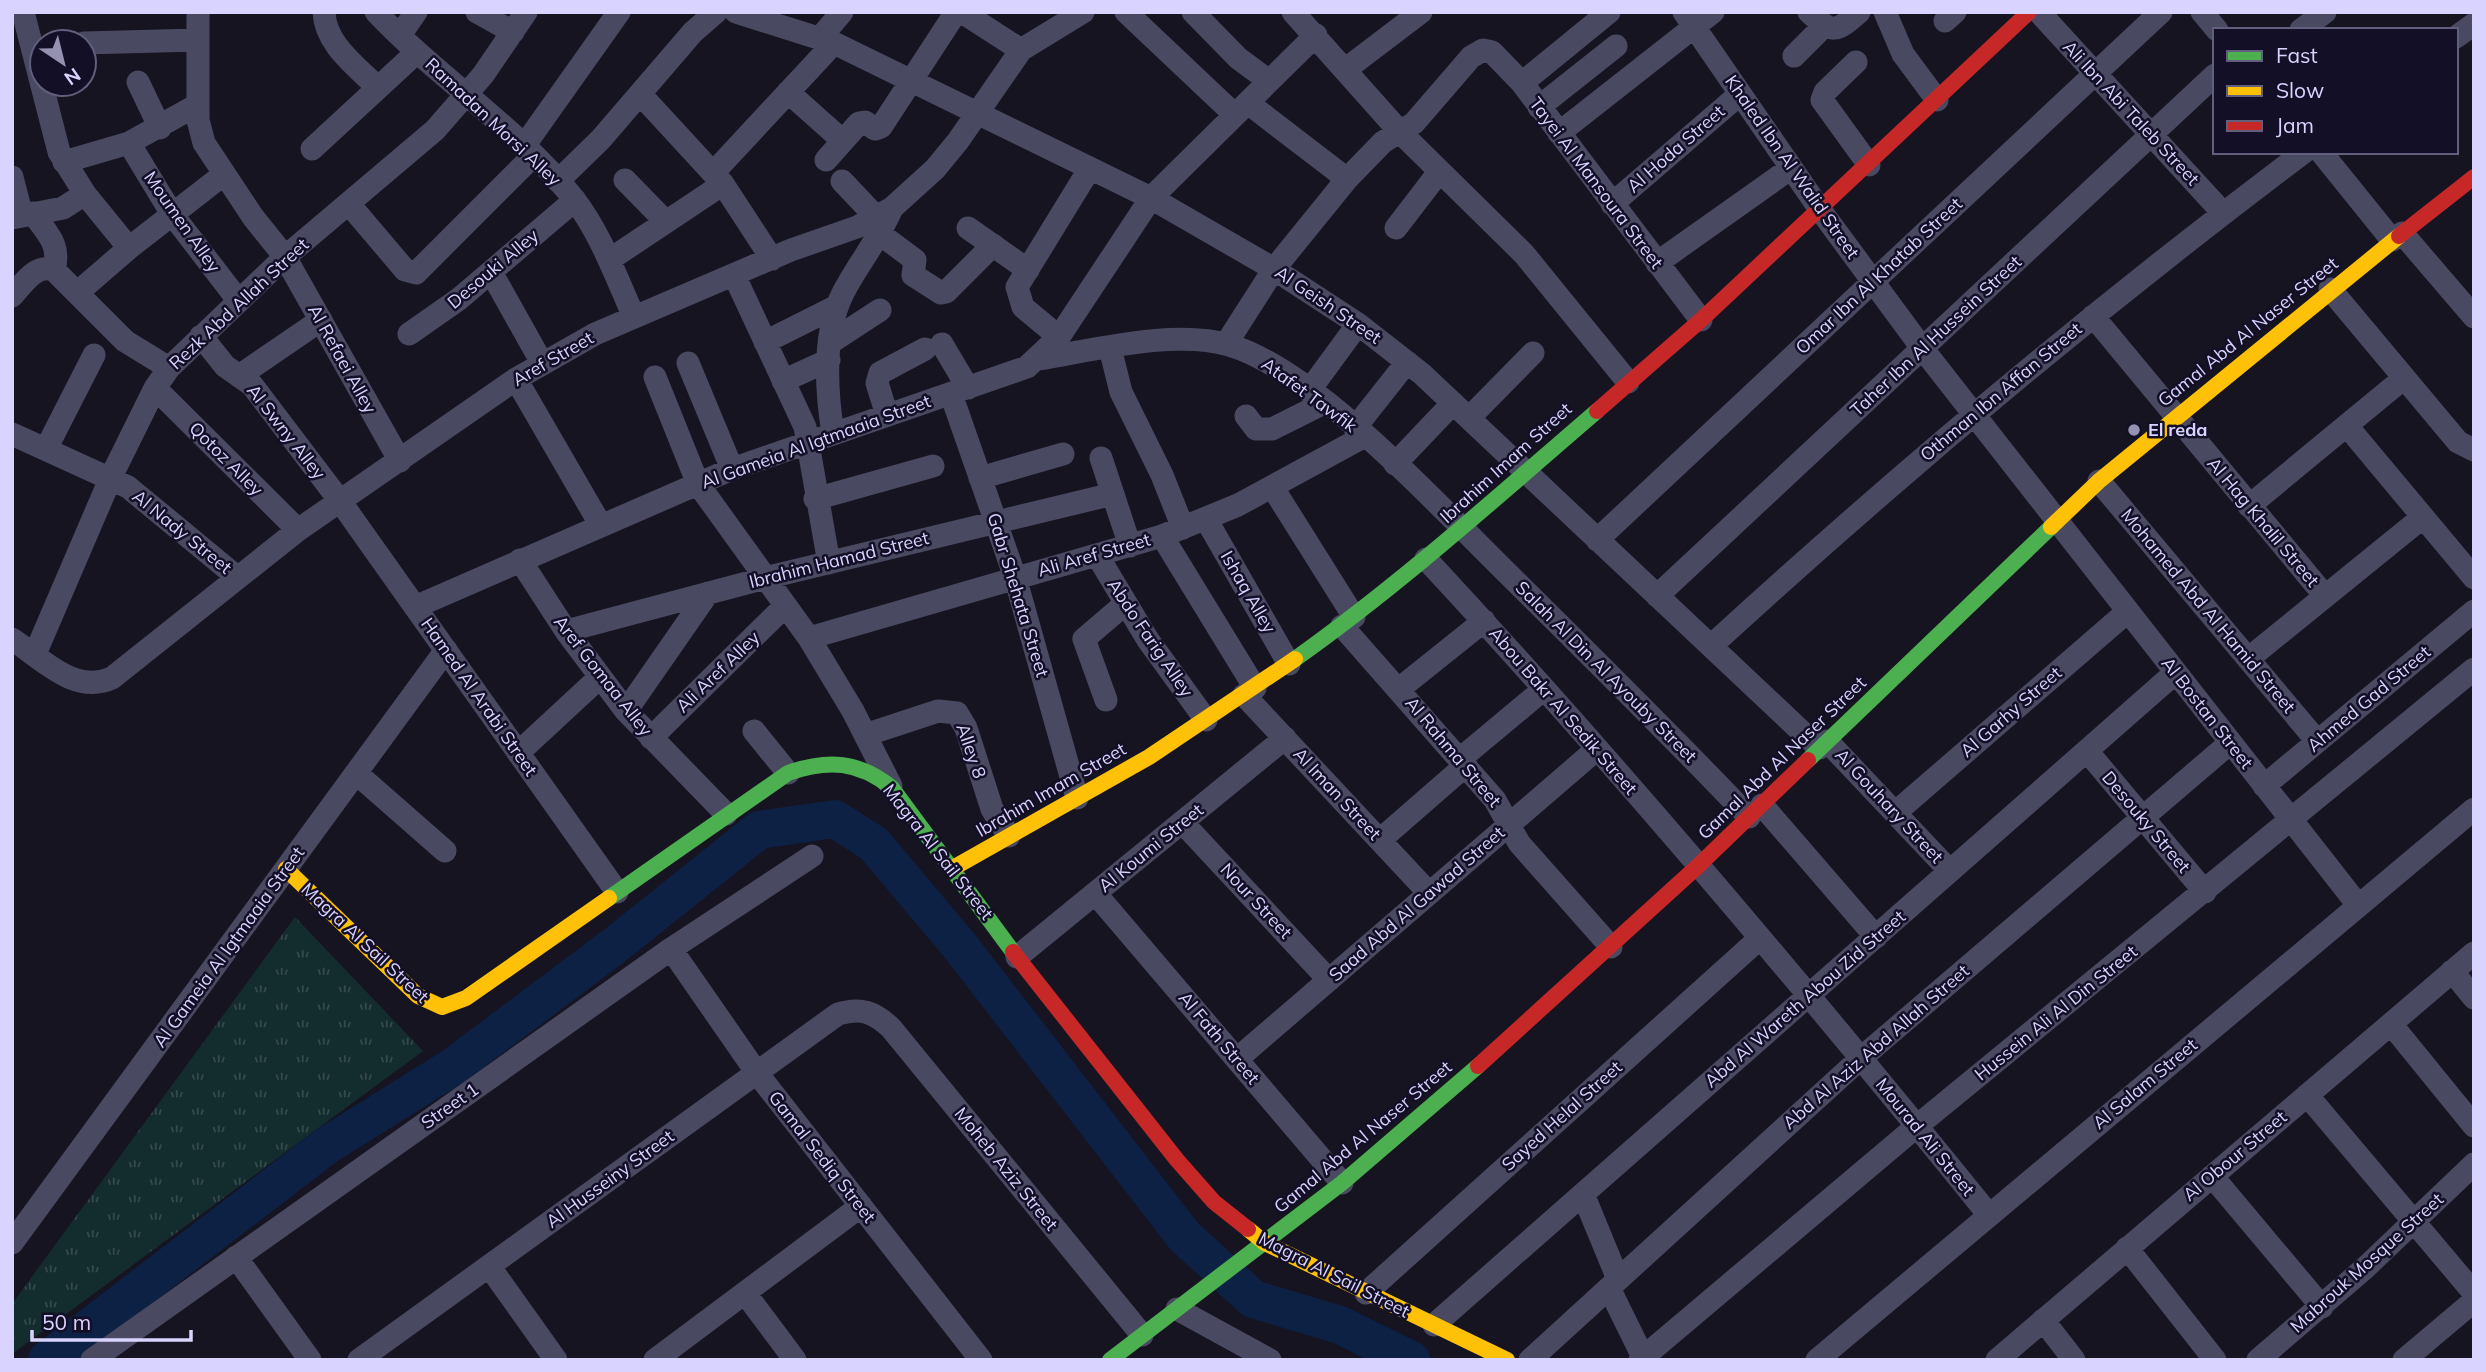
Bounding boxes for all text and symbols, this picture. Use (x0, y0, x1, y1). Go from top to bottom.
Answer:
north arrow (28, 28, 98, 98)
legend (2213, 28, 2458, 154)
street label: Ali Ibn Abi Taleb Street (2058, 35, 2205, 190)
text: Fast (2276, 42, 2318, 68)
street label: Ramadan Morsi Alley (420, 53, 567, 191)
text: N (60, 63, 86, 91)
street label: Khaled Ibn Al Walid Street (1720, 70, 1865, 263)
text: Slow (2276, 77, 2324, 103)
street label: Tayei Al Mansoura Street (1524, 92, 1668, 273)
street label: Al Hoda Street (1622, 100, 1729, 197)
text: Jam (2276, 112, 2314, 138)
street label: Moumen Alley (139, 167, 226, 277)
street label: Omar Ibn Al Khatab Street (1790, 192, 1967, 359)
street label: Desouki Alley (442, 223, 543, 313)
street label: Rezk Abd Allah Street (164, 233, 313, 374)
street label: Taher Ibn Al Hussein Street (1845, 250, 2026, 421)
street label: Gamal Abd Al Naser Street (2153, 252, 2342, 411)
street label: Al Geish Street (1271, 261, 1386, 349)
street label: Al Refaei Alley (303, 300, 382, 418)
street label: Othman Ibn Affan Street (1915, 317, 2086, 466)
street label: Aref Street (508, 326, 597, 391)
street label: Atafet Tawfik (1257, 352, 1362, 437)
street label: Al Swny Alley (242, 379, 331, 484)
street label: Al Gameia Al Igtmaaia Street (698, 389, 934, 494)
street label: Ibrahim Imam Street (1435, 397, 1576, 528)
street label: Qotoz Alley (184, 417, 269, 501)
place label: El reda (2148, 418, 2207, 441)
marker: El reda (2126, 422, 2142, 438)
street label: Al Hag Khalil Street (2202, 452, 2324, 591)
street label: Al Nady Street (128, 485, 237, 579)
street label: Mohamed Abd Al Hamid Street (2116, 504, 2301, 718)
street label: Gabr Shehata Street (983, 510, 1054, 680)
street label: Ibrahim Hamad Street (747, 526, 931, 593)
street label: Ali Aref Street (1035, 527, 1153, 582)
street label: Ishaq Alley (1216, 546, 1281, 637)
street label: Abdo Farig Alley (1102, 574, 1199, 702)
street label: Salah Al Din Al Ayouby Street (1511, 576, 1702, 767)
street label: Aref Gomaa Alley (549, 611, 658, 741)
street label: Hamed Al Arabi Street (416, 613, 543, 780)
street label: Abou Bakr Al Sedik Street (1484, 622, 1643, 799)
street label: Ali Aref Alley (671, 626, 765, 717)
street label: Ahmed Gad Street (2302, 640, 2435, 757)
street label: Al Bostan Street (2157, 652, 2258, 773)
street label: Al Garhy Street (1955, 661, 2066, 762)
street label: Gamal Abd Al Naser Street (1693, 671, 1871, 844)
street label: Al Rahma Street (1401, 692, 1506, 812)
street label: Alley 8 (951, 720, 992, 781)
street label: Ibrahim Imam Street (972, 737, 1130, 842)
street label: Al Iman Street (1289, 742, 1386, 845)
street label: Al Gouhary Street (1830, 744, 1948, 868)
street label: Desouky Street (2097, 766, 2196, 877)
street label: Magra Al Sail Street (878, 779, 999, 924)
street label: Al Koumi Street (1093, 798, 1208, 897)
street label: Saad Abd Al Gawad Street (1324, 821, 1509, 986)
street label: Al Gameia Al Igtmaaia Street (148, 842, 309, 1052)
street label: Nour Street (1216, 858, 1297, 943)
street label: Magra Al Sail Street (297, 878, 434, 1008)
street label: Abd Al Wareth Abou Zid Street (1699, 905, 1910, 1092)
street label: Hussein Ali Al Din Street (1970, 940, 2142, 1085)
street label: Abd Al Aziz Abd Allah Street (1778, 959, 1974, 1134)
street label: Al Fath Street (1174, 987, 1265, 1089)
street label: Al Salam Street (2088, 1033, 2202, 1134)
street label: Gamal Abd Al Naser Street (1269, 1055, 1456, 1218)
street label: Sayed Helal Street (1497, 1056, 1627, 1176)
street label: Mourad Ali Street (1871, 1073, 1980, 1200)
street label: Street 1 (416, 1077, 483, 1134)
street label: Gamal Sediq Street (764, 1086, 881, 1227)
street label: Moheb Aziz Street (950, 1102, 1063, 1235)
street label: Al Obour Street (2178, 1105, 2291, 1206)
street label: Al Husseiny Street (541, 1124, 678, 1233)
street label: Mabrouk Mosque Street (2285, 1188, 2448, 1337)
street label: Magra Al Sail Street (1255, 1227, 1414, 1323)
scale bar (32, 1298, 191, 1342)
text: 50 m (42, 1309, 91, 1335)

